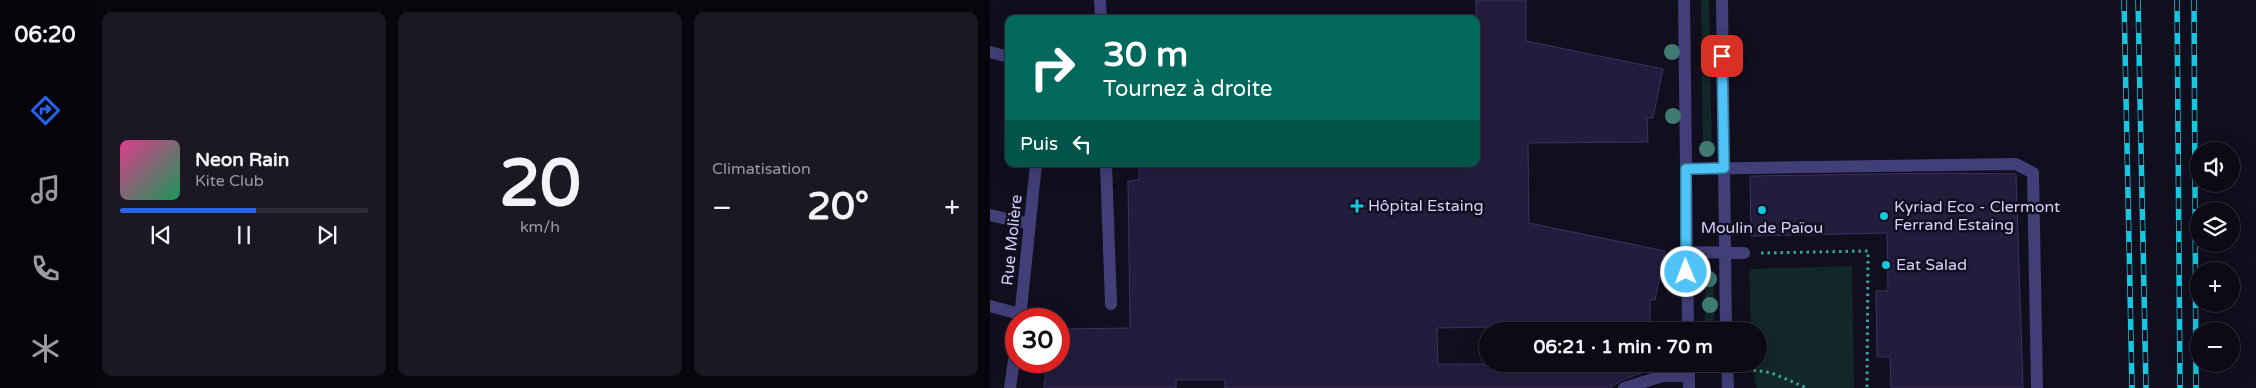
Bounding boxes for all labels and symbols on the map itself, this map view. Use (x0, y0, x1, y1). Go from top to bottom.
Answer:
pin (1701, 35, 1743, 77)
street label: Rue Molière (997, 194, 1027, 286)
place label: Hôpital Estaing (1368, 196, 1484, 216)
place label: Kyriad Eco - Clermont Ferrand Estaing (1894, 197, 2060, 235)
marker: Hôpital Estaing (1350, 199, 1364, 213)
marker: Moulin de Païou (1756, 204, 1768, 216)
marker: Kyriad Eco - Clermont Ferrand Estaing (1878, 210, 1890, 222)
place label: Moulin de Païou (1701, 218, 1823, 238)
position arrow (1659, 245, 1711, 297)
place label: Eat Salad (1896, 255, 1967, 275)
marker: Eat Salad (1880, 259, 1892, 271)
speed limit sign: 30 (1005, 308, 1070, 373)

